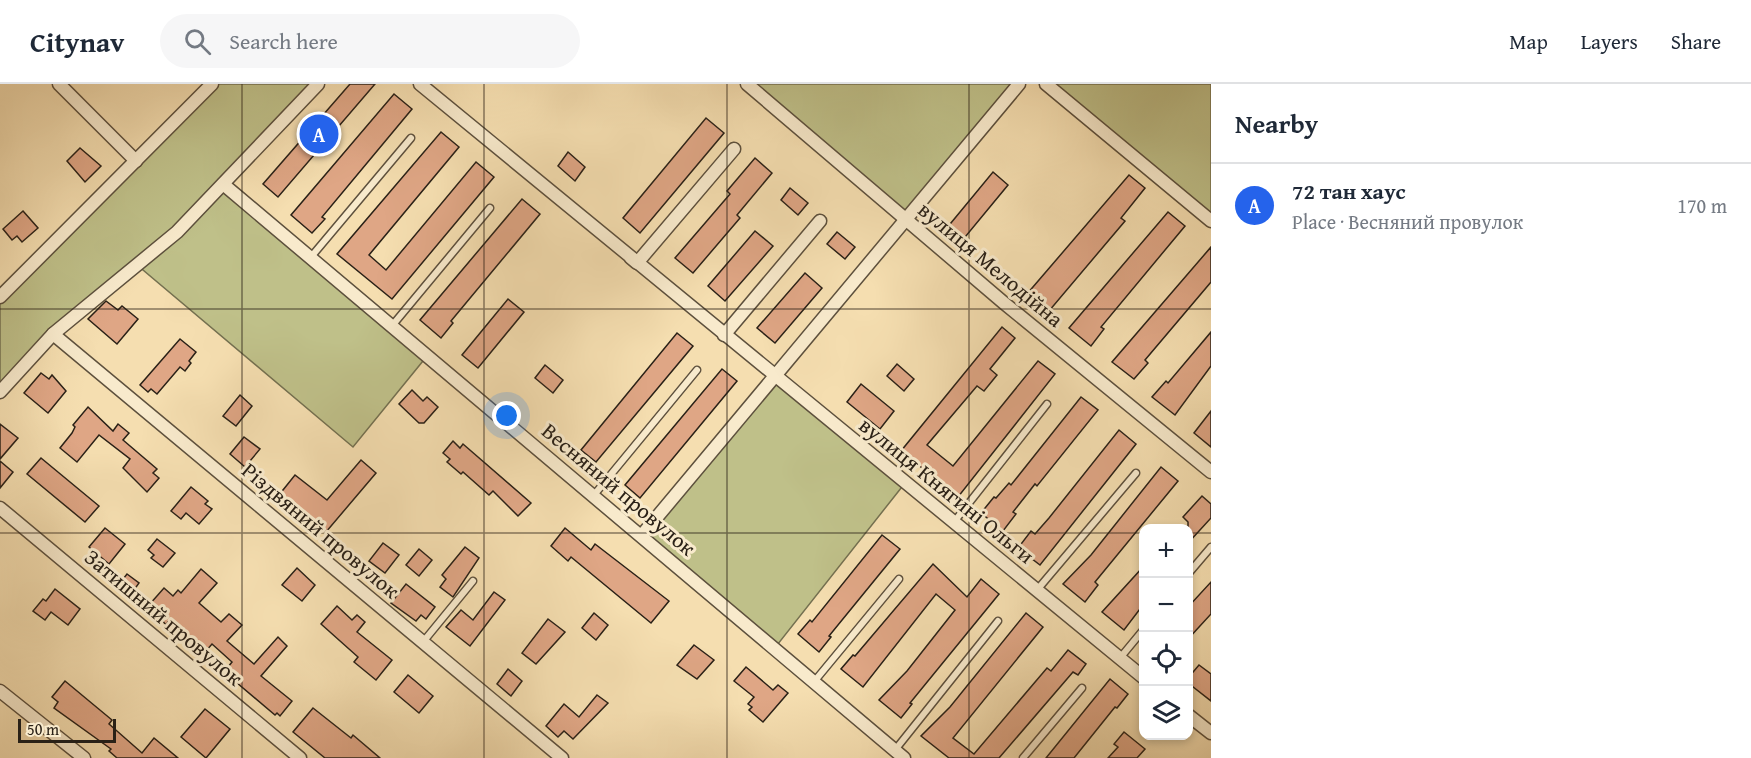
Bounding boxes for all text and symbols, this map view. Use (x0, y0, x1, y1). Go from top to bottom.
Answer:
search box (160, 14, 580, 68)
text: Citynav (30, 21, 124, 62)
icon: search (181, 25, 214, 58)
text: Search here (229, 25, 338, 57)
text: Map (1509, 26, 1548, 57)
text: Layers (1581, 26, 1638, 57)
text: Share (1671, 26, 1721, 57)
text: Nearby (1235, 104, 1318, 143)
pin: A (300, 112, 338, 156)
text: 72 тан хаус (1292, 175, 1406, 207)
text: A (1248, 191, 1261, 220)
text: 170 m (1677, 191, 1727, 220)
street label: вулиця Мелодійна (911, 194, 1071, 335)
text: Place · Весняний провулок (1292, 207, 1523, 236)
your location (492, 401, 521, 430)
street label: вулиця Княгині Ольги (852, 409, 1042, 571)
street label: Весняний провулок (535, 415, 703, 563)
street label: Різдвяний провулок (235, 454, 407, 606)
map controls (1139, 524, 1193, 740)
button: + (1139, 524, 1193, 578)
street label: Затишний провулок (78, 541, 251, 693)
button: − (1139, 578, 1193, 632)
button: locate (1139, 632, 1193, 686)
button: layers (1139, 686, 1193, 740)
scale bar (18, 716, 116, 744)
text: 50 m (27, 717, 59, 741)

